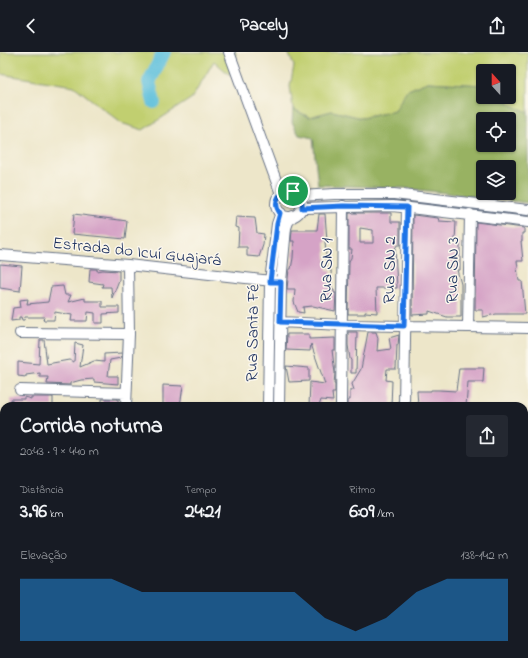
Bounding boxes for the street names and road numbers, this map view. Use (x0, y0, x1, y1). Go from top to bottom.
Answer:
street label: Estrada do Icuí Guajará (52, 231, 223, 273)
street label: Rua SN 2 (377, 236, 403, 304)
street label: Rua SN 1 (314, 237, 340, 302)
street label: Rua SN 3 (440, 237, 466, 303)
street label: Rua Santa Fé (240, 284, 266, 382)

